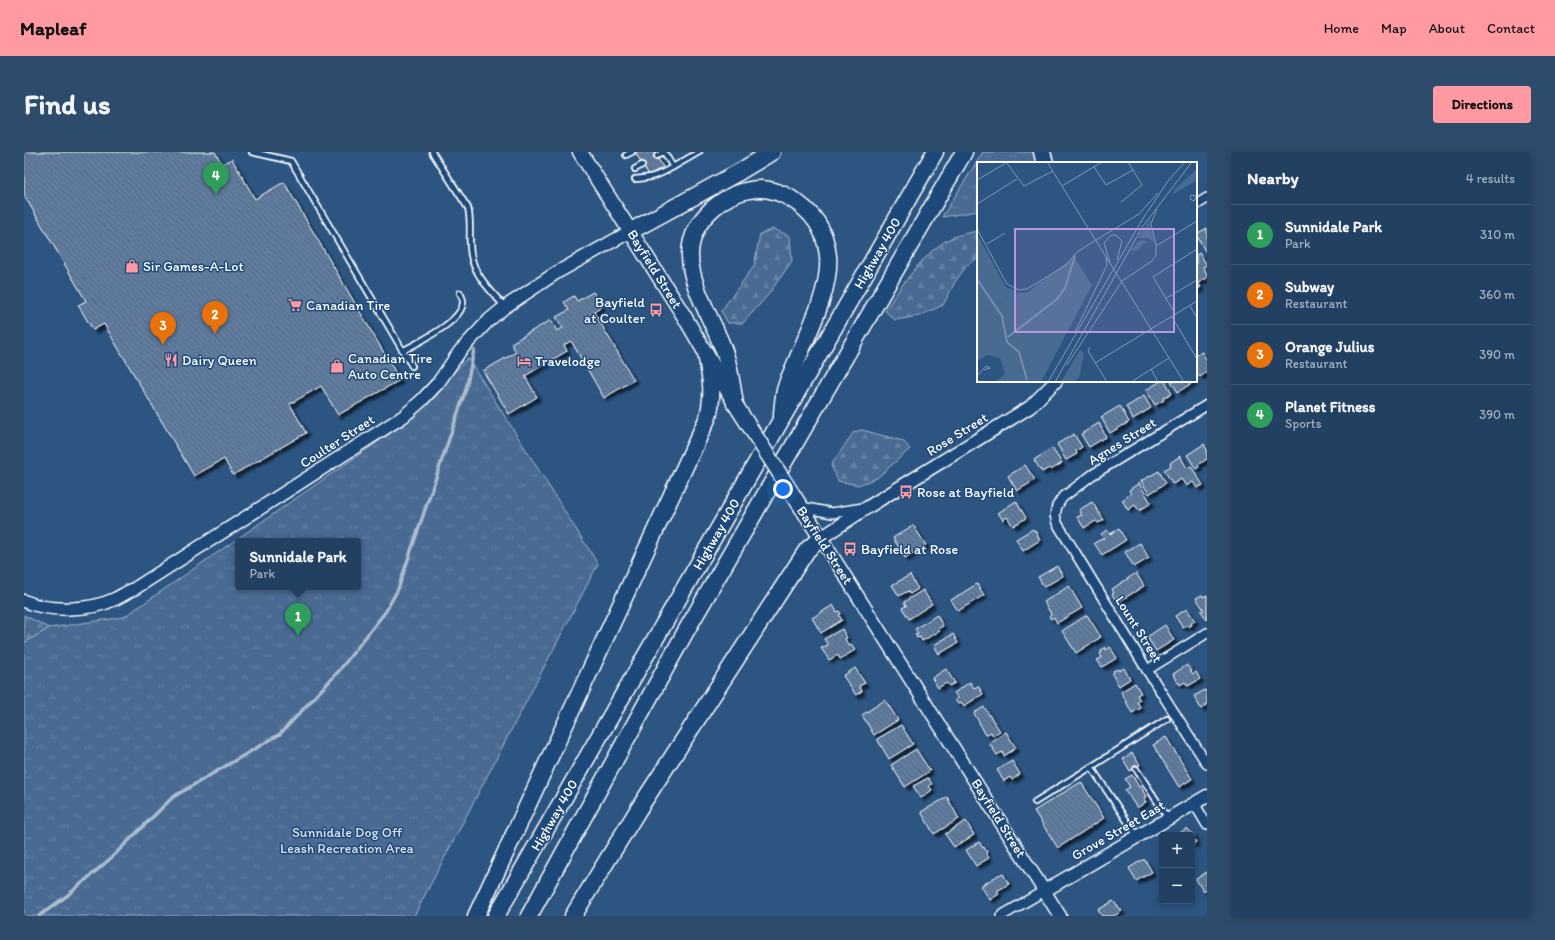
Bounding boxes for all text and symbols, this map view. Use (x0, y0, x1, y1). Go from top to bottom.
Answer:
text: Mapleaf (20, 17, 86, 40)
text: Home (1324, 20, 1359, 37)
text: Map (1381, 20, 1407, 37)
text: About (1429, 20, 1465, 37)
text: Contact (1487, 20, 1535, 37)
button: Directions (1433, 86, 1531, 123)
text: Find us (24, 87, 111, 121)
pin: 4 (203, 162, 229, 195)
inset map (977, 162, 1197, 382)
text: Nearby (1247, 168, 1299, 188)
text: 4 results (1466, 171, 1515, 186)
street label: Highway 400 (850, 215, 905, 292)
text: Sunnidale Park (1285, 218, 1382, 236)
street label: Bayfield Street (624, 227, 686, 312)
text: 1 (1257, 227, 1263, 242)
text: 310 m (1480, 227, 1515, 242)
text: Park (1285, 236, 1311, 251)
shop icon: Sir Games-A-Lot (124, 258, 140, 274)
place label: Sir Games-A-Lot (143, 258, 244, 275)
text: Subway (1285, 278, 1334, 296)
text: 2 (1257, 287, 1263, 302)
text: 360 m (1479, 287, 1515, 302)
place label: Bayfield at Coulter (584, 294, 645, 327)
text: Restaurant (1285, 296, 1347, 311)
supermarket icon: Canadian Tire (287, 297, 303, 313)
place label: Canadian Tire (306, 297, 391, 314)
pin: 2 (202, 301, 228, 334)
bus stop icon: Bayfield at Coulter (648, 302, 664, 318)
pin: 3 (150, 312, 176, 345)
text: Orange Julius (1285, 338, 1374, 356)
text: 3 (1256, 347, 1264, 362)
text: 390 m (1479, 347, 1515, 362)
place label: Canadian Tire Auto Centre (348, 350, 433, 383)
restaurant icon: Dairy Queen (163, 352, 179, 368)
place label: Dairy Queen (182, 352, 257, 369)
hotel icon: Travelodge (516, 353, 532, 369)
place label: Travelodge (535, 353, 601, 370)
text: Restaurant (1285, 356, 1347, 371)
shop icon: Canadian Tire Auto Centre (329, 358, 345, 374)
text: Planet Fitness (1285, 398, 1375, 416)
text: 4 (1256, 407, 1264, 422)
text: 390 m (1479, 407, 1515, 422)
street label: Rose Street (924, 409, 991, 460)
street label: Coulter Street (297, 411, 378, 472)
street label: Agnes Street (1085, 414, 1159, 469)
text: Sports (1285, 416, 1321, 431)
your location (773, 479, 793, 499)
bus stop icon: Rose at Bayfield (898, 484, 914, 500)
place label: Rose at Bayfield (917, 484, 1015, 501)
street label: Highway 400 (689, 496, 744, 573)
street label: Bayfield Street (793, 503, 856, 588)
popup (235, 538, 361, 590)
bus stop icon: Bayfield at Rose (842, 541, 858, 557)
place label: Bayfield at Rose (861, 541, 958, 558)
text: Sunnidale Park (249, 548, 347, 566)
text: Park (249, 566, 275, 581)
street label: Lount Street (1111, 593, 1166, 666)
pin: 1 (285, 603, 311, 636)
street label: Bayfield Street (968, 776, 1030, 861)
street label: Highway 400 (527, 777, 582, 854)
street label: Grove Street East (1068, 797, 1168, 864)
park label: Sunnidale Dog Off Leash Recreation Area (280, 824, 415, 857)
map controls (1159, 832, 1195, 904)
button: + (1159, 832, 1195, 868)
button: − (1159, 868, 1195, 904)

